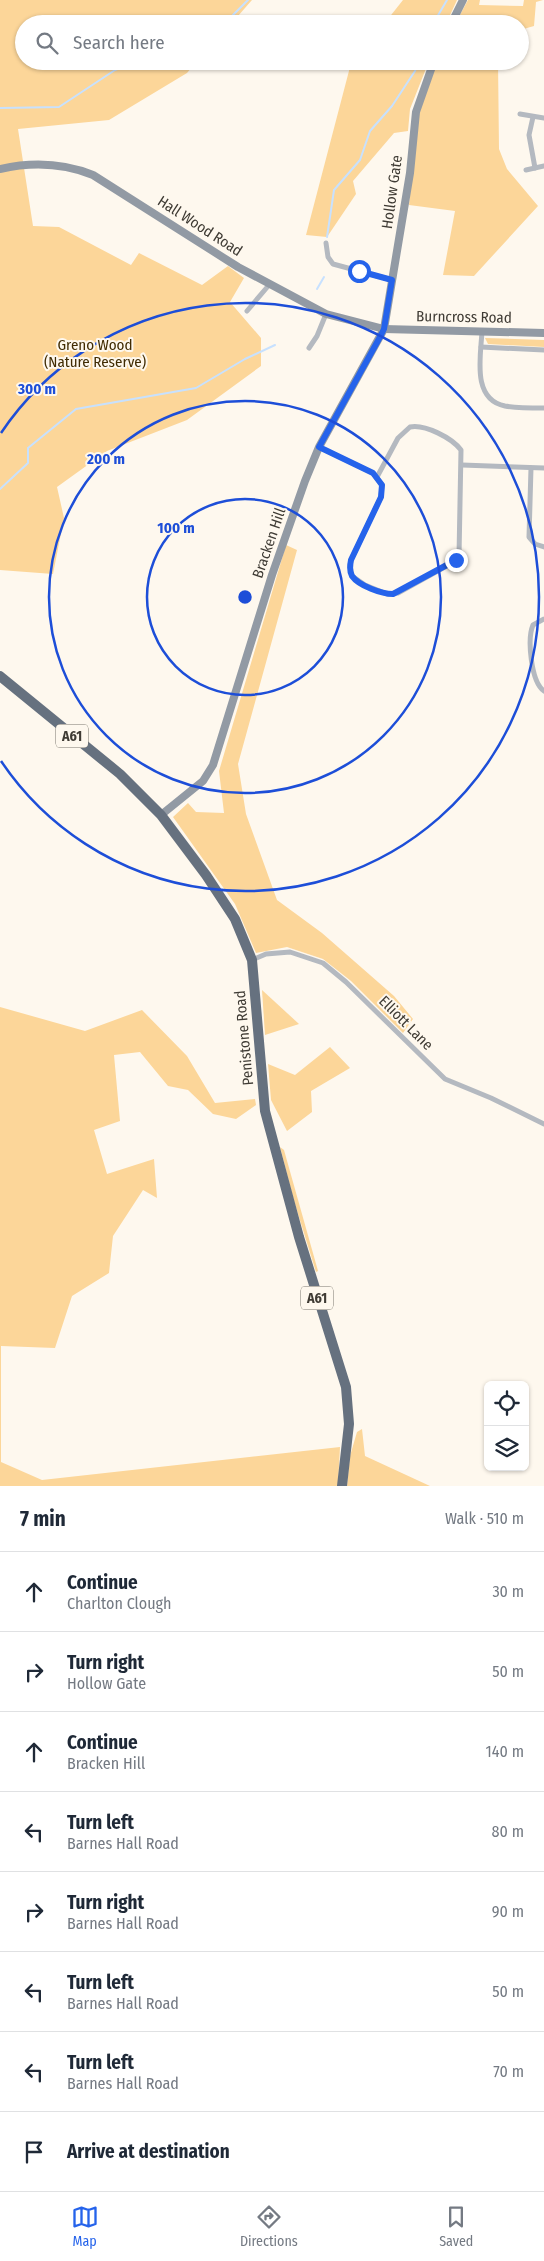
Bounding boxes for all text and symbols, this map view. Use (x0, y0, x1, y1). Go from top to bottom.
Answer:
search box (15, 15, 529, 70)
icon: search (33, 29, 61, 57)
text: Search here (73, 31, 165, 54)
street label: Hollow Gate (378, 154, 406, 230)
street label: Hall Wood Road (154, 192, 246, 260)
route start (348, 260, 371, 283)
street label: Burncross Road (416, 307, 512, 327)
park label: Greno Wood (Nature Reserve) (44, 336, 146, 371)
text: 300 m (17, 380, 56, 398)
text: 200 m (86, 450, 125, 468)
street label: Bracken Hill (249, 505, 289, 581)
text: 100 m (157, 519, 195, 537)
route end (445, 549, 468, 572)
centre of rings (236, 588, 254, 606)
road number: A61 (56, 724, 88, 748)
street label: Penistone Road (231, 990, 257, 1086)
street label: Elliott Lane (375, 992, 437, 1054)
road number: A61 (301, 1286, 333, 1310)
map controls (484, 1381, 529, 1471)
button: locate (484, 1381, 529, 1426)
button: layers (484, 1426, 529, 1471)
text: 7 min (20, 1506, 66, 1532)
text: Walk · 510 m (445, 1509, 524, 1528)
text: Continue (67, 1571, 138, 1594)
icon: ahead (20, 1578, 48, 1606)
text: 30 m (492, 1582, 524, 1601)
text: Charlton Clough (67, 1594, 172, 1613)
text: Turn right (67, 1651, 144, 1674)
icon: right (20, 1658, 48, 1686)
text: 50 m (492, 1662, 524, 1681)
text: Hollow Gate (67, 1674, 146, 1693)
text: Continue (67, 1731, 138, 1754)
icon: ahead (20, 1738, 48, 1766)
text: 140 m (486, 1742, 524, 1761)
text: Bracken Hill (67, 1754, 145, 1773)
text: Turn left (67, 1811, 134, 1834)
icon: left (20, 1818, 48, 1846)
text: 80 m (492, 1822, 524, 1841)
text: Barnes Hall Road (67, 1834, 179, 1853)
text: Turn right (67, 1891, 144, 1914)
icon: right (20, 1898, 48, 1926)
text: 90 m (492, 1902, 524, 1921)
text: Barnes Hall Road (67, 1914, 179, 1933)
text: Turn left (67, 1971, 134, 1994)
icon: left (20, 1978, 48, 2006)
text: 50 m (492, 1982, 524, 2001)
text: Barnes Hall Road (67, 1994, 179, 2013)
text: Turn left (67, 2051, 134, 2074)
icon: left (20, 2058, 48, 2086)
text: 70 m (493, 2062, 524, 2081)
text: Barnes Hall Road (67, 2074, 179, 2093)
icon: arrive (20, 2138, 48, 2166)
text: Arrive at destination (67, 2140, 230, 2163)
tab: Map (71, 2203, 99, 2250)
tab: Directions (240, 2203, 298, 2250)
tab: Saved (439, 2203, 473, 2250)

